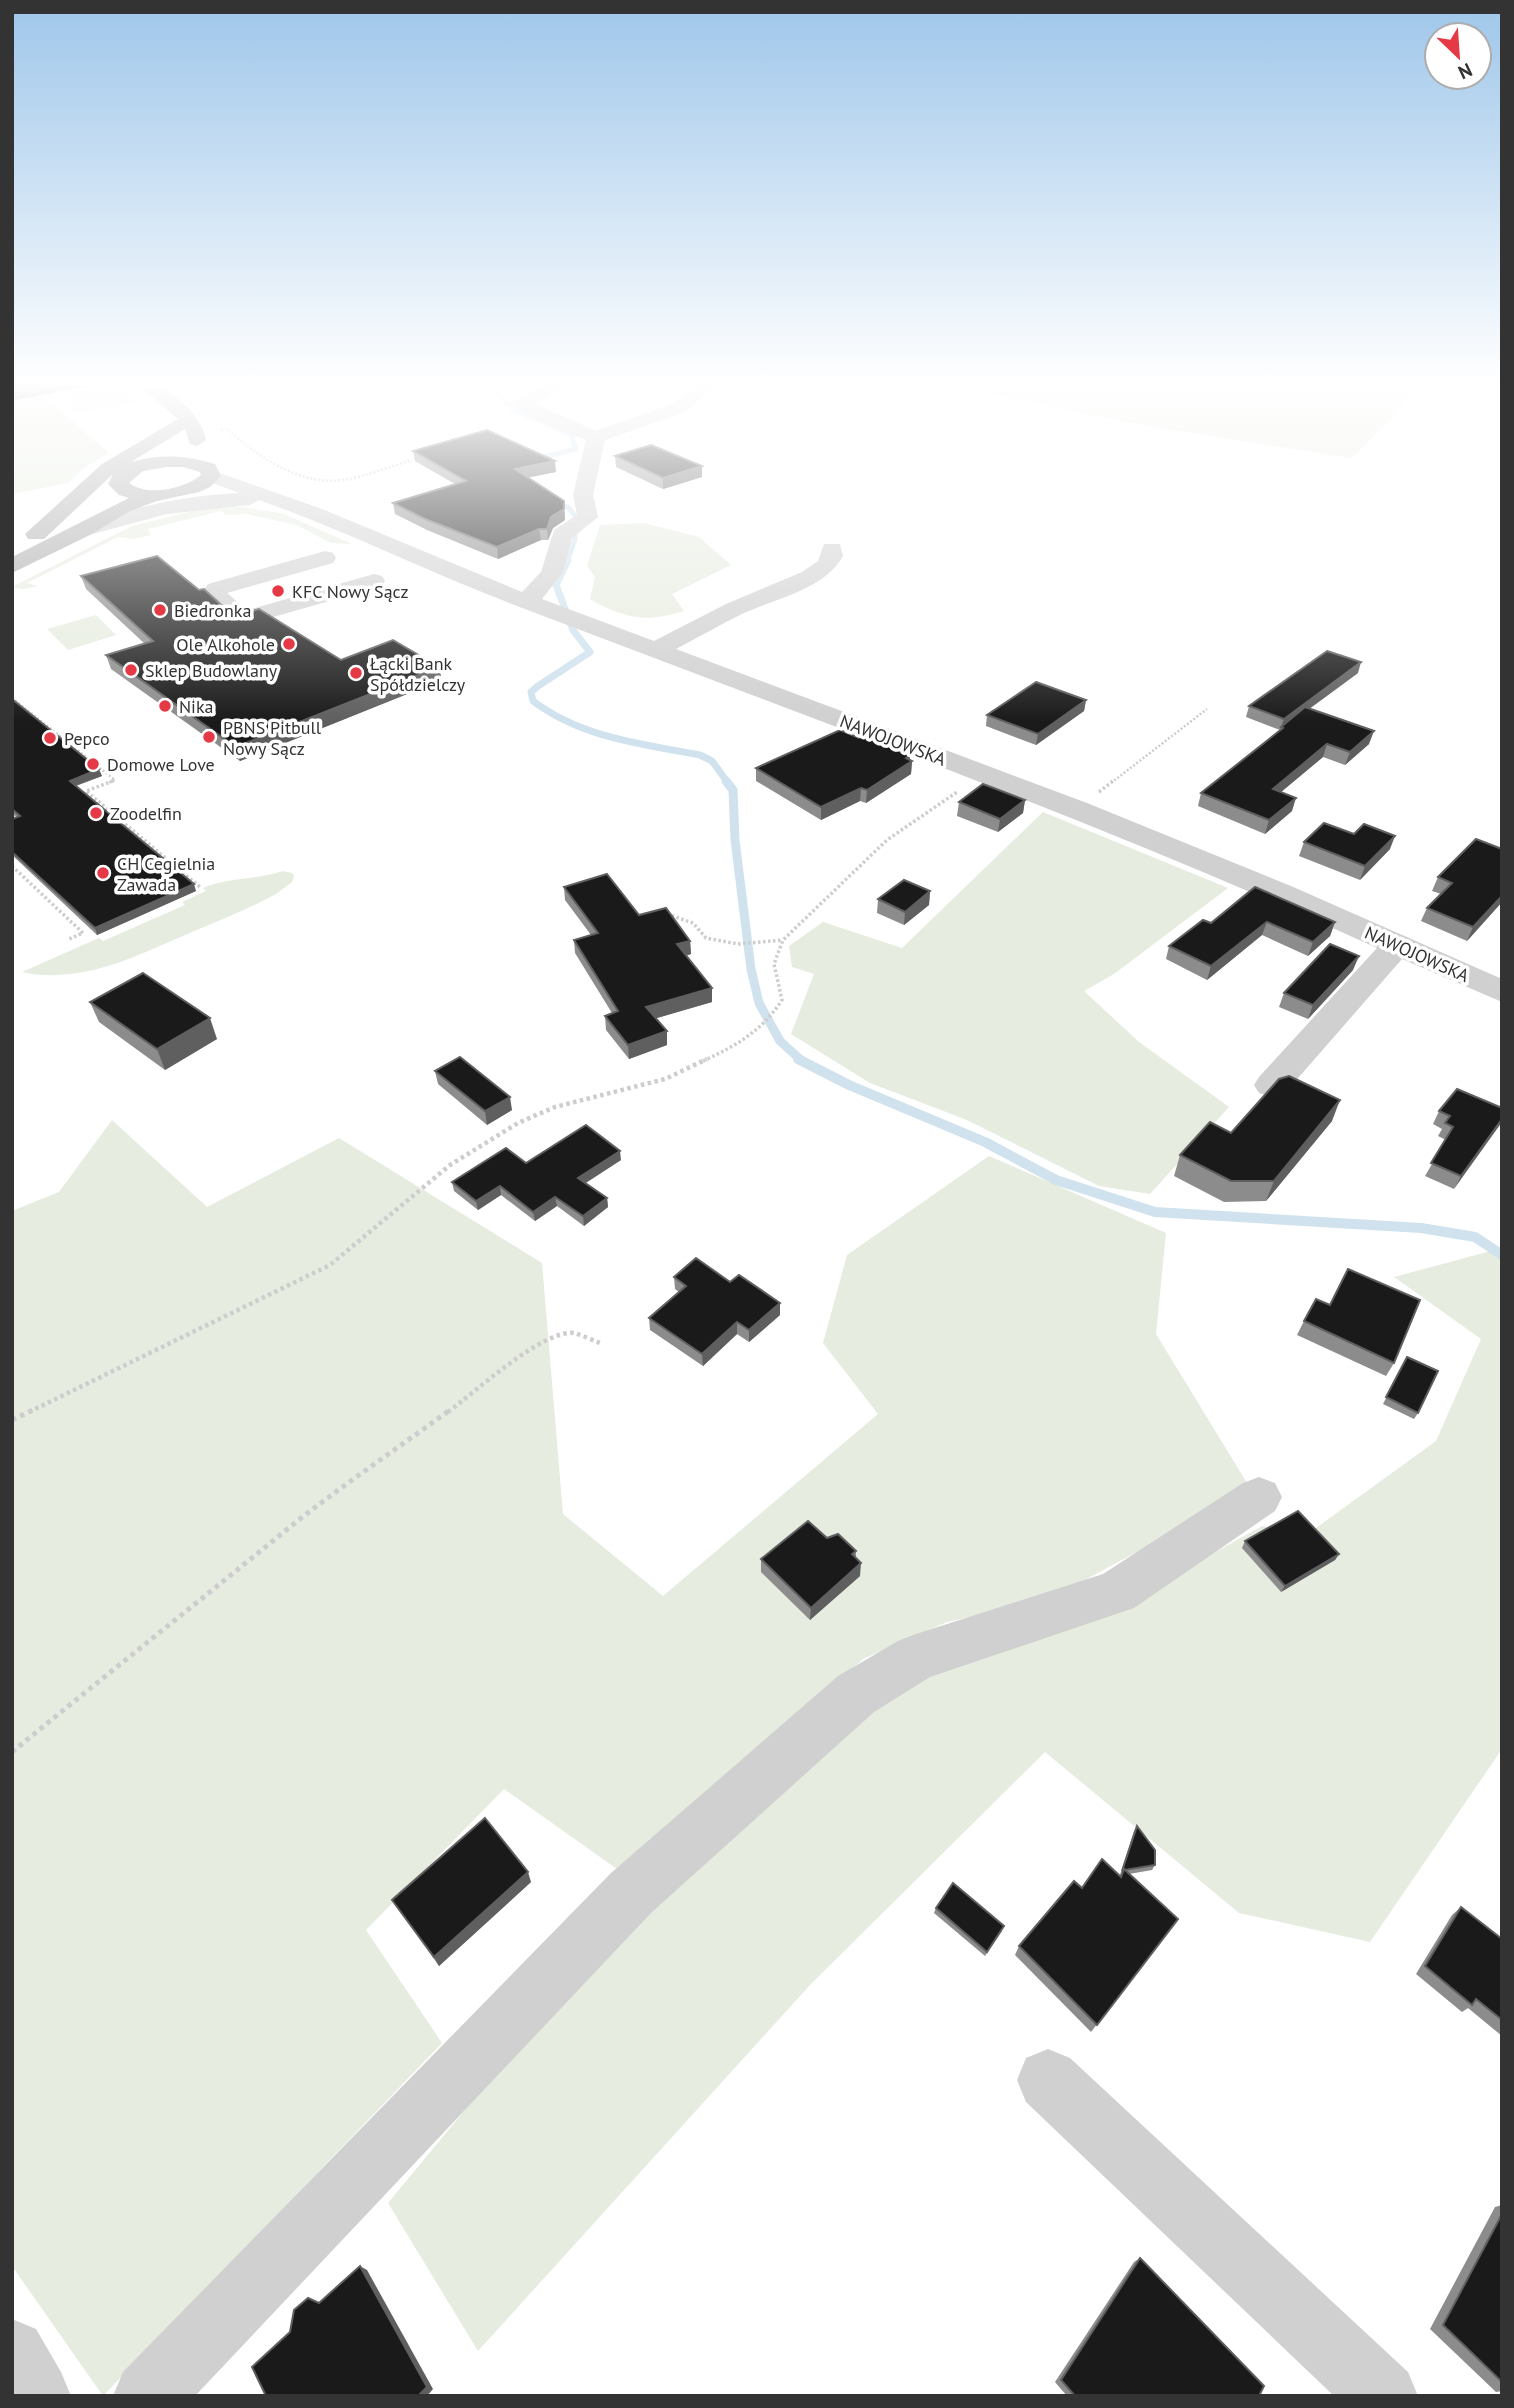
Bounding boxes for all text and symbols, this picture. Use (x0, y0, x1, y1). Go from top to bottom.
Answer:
north arrow (1423, 21, 1493, 91)
text: N (1454, 58, 1476, 85)
place label: KFC Nowy Sącz (292, 580, 408, 603)
marker: KFC Nowy Sącz (270, 583, 286, 599)
place label: Biedronka (174, 599, 251, 622)
marker: Biedronka (152, 602, 168, 618)
place label: Ole Alkohole (176, 633, 275, 656)
marker: Ole Alkohole (281, 636, 297, 652)
place label: Łącki Bank Spółdzielczy (370, 652, 466, 696)
place label: Sklep Budowlany (145, 659, 278, 682)
marker: Sklep Budowlany (123, 662, 139, 678)
marker: Łącki Bank Spółdzielczy (348, 665, 364, 681)
place label: Nika (179, 695, 214, 718)
marker: Nika (157, 698, 173, 714)
street label: NAWOJOWSKA (837, 709, 950, 771)
place label: PBNS Pitbull Nowy Sącz (223, 716, 322, 760)
place label: Pepco (64, 727, 110, 750)
marker: PBNS Pitbull Nowy Sącz (201, 729, 217, 745)
marker: Pepco (42, 730, 58, 746)
place label: Domowe Love (107, 753, 215, 776)
marker: Domowe Love (85, 756, 101, 772)
place label: Zoodelfin (110, 802, 182, 825)
marker: Zoodelfin (88, 805, 104, 821)
place label: CH Cegielnia Zawada (117, 852, 215, 896)
marker: CH Cegielnia Zawada (95, 865, 111, 881)
street label: NAWOJOWSKA (1361, 921, 1473, 987)

